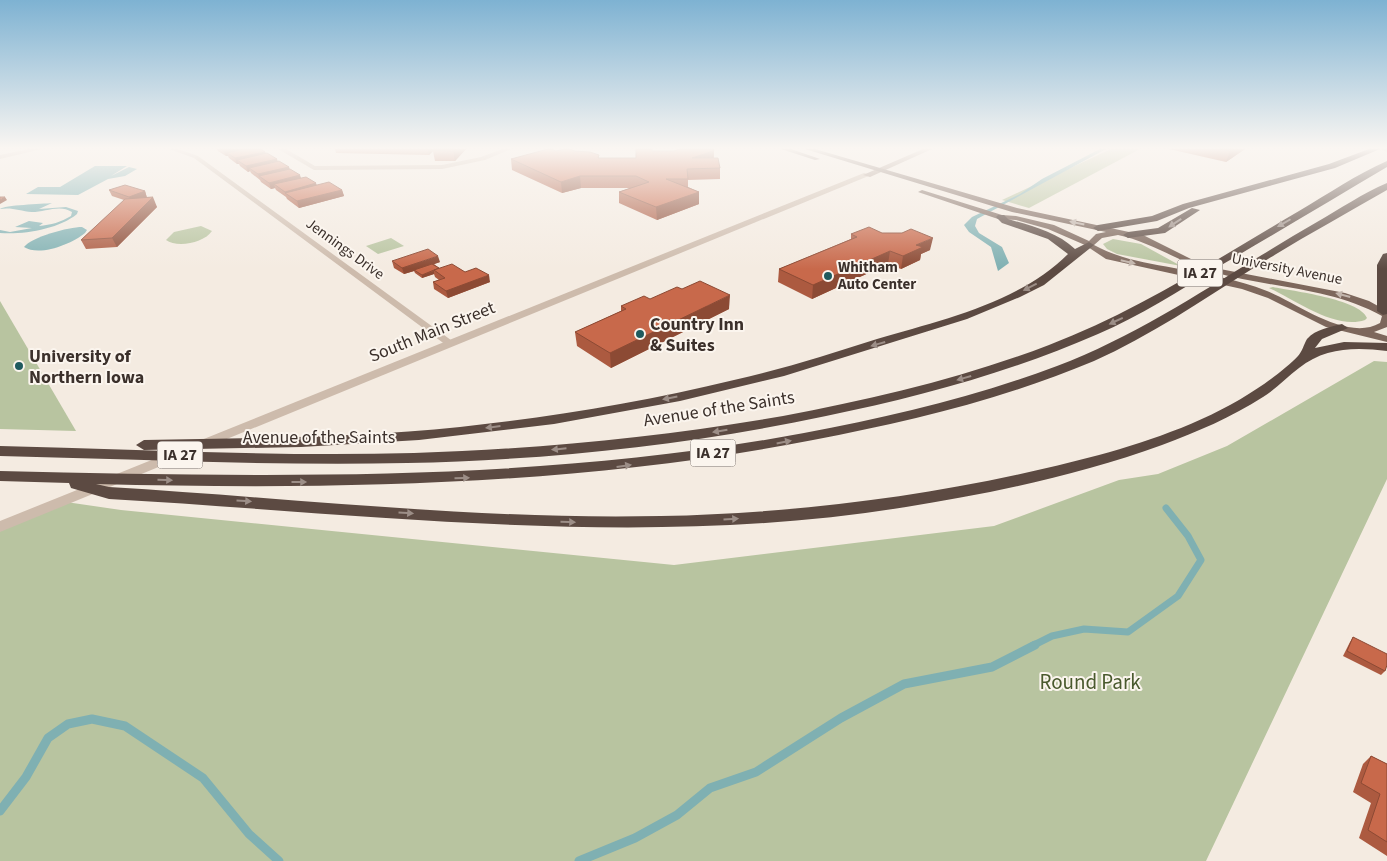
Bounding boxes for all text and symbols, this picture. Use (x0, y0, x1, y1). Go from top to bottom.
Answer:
street label: Jennings Drive (301, 213, 389, 285)
one-way arrow (1069, 219, 1085, 227)
one-way arrow (1168, 219, 1181, 228)
one-way arrow (1277, 219, 1292, 227)
street label: University Avenue (1230, 248, 1344, 290)
place label: Whitham Auto Center (837, 257, 916, 295)
one-way arrow (1121, 258, 1136, 266)
road number: IA 27 (1178, 260, 1222, 286)
marker: Whitham Auto Center (822, 270, 834, 282)
one-way arrow (1023, 283, 1037, 291)
one-way arrow (1335, 291, 1350, 299)
street label: South Main Street (365, 295, 499, 369)
place label: Country Inn & Suites (650, 312, 744, 358)
one-way arrow (1109, 317, 1124, 326)
marker: Country Inn & Suites (634, 328, 646, 340)
one-way arrow (871, 340, 886, 348)
place label: University of Northern Iowa (29, 344, 144, 390)
marker: University of Northern Iowa (13, 360, 25, 372)
one-way arrow (957, 374, 972, 382)
street label: Avenue of the Saints (642, 385, 796, 433)
one-way arrow (662, 395, 678, 403)
one-way arrow (484, 423, 500, 431)
street label: Avenue of the Saints (243, 425, 395, 450)
one-way arrow (712, 427, 728, 435)
one-way arrow (777, 438, 792, 446)
road number: IA 27 (690, 439, 736, 466)
road number: IA 27 (158, 442, 202, 468)
one-way arrow (550, 445, 566, 453)
one-way arrow (616, 462, 632, 470)
one-way arrow (454, 474, 470, 482)
one-way arrow (157, 476, 173, 484)
one-way arrow (291, 478, 307, 486)
one-way arrow (236, 497, 252, 505)
one-way arrow (398, 509, 414, 517)
one-way arrow (723, 515, 739, 523)
one-way arrow (560, 518, 576, 526)
park label: Round Park (1039, 667, 1141, 697)

